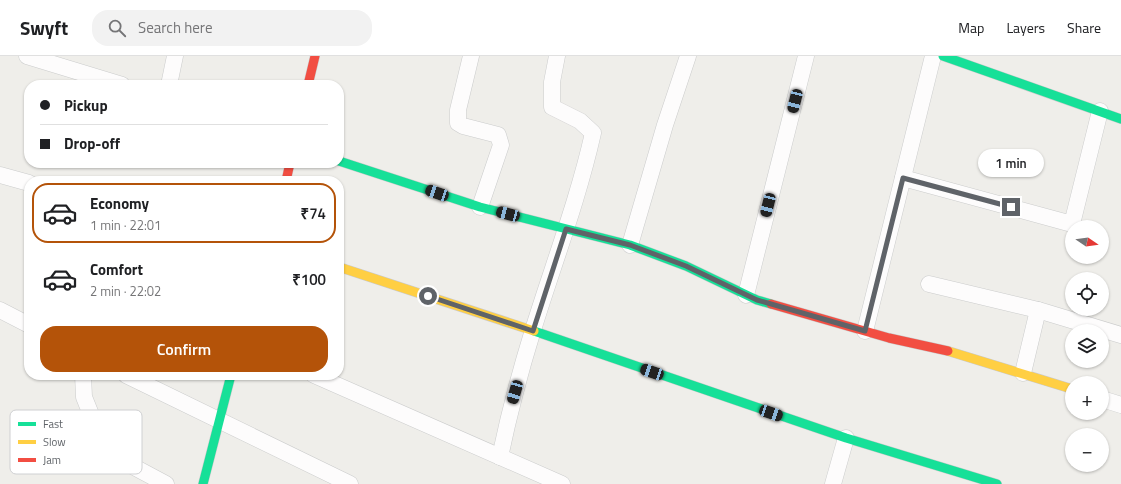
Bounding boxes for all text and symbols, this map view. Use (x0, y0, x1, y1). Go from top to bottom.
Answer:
search box (92, 10, 372, 46)
text: Swyft (20, 13, 68, 42)
text: Search here (138, 16, 212, 39)
icon: search (106, 17, 128, 39)
text: Map (958, 17, 984, 38)
text: Layers (1006, 17, 1045, 38)
text: Share (1067, 17, 1101, 38)
car (786, 88, 804, 114)
text: Pickup (64, 94, 108, 117)
text: Drop-off (64, 132, 120, 155)
callout: 1 min (978, 149, 1044, 177)
text: 1 min (995, 153, 1027, 173)
car (424, 183, 450, 203)
text: Economy (90, 192, 149, 215)
car (759, 192, 777, 218)
icon: car (42, 195, 78, 231)
route end (1002, 198, 1020, 216)
text: ₹74 (301, 202, 326, 225)
car (495, 205, 521, 223)
text: 1 min · 22:01 (90, 215, 161, 235)
north arrow (1065, 220, 1109, 264)
map controls (1065, 220, 1109, 472)
text: Comfort (90, 258, 143, 281)
icon: car (42, 261, 78, 297)
text: ₹100 (292, 268, 326, 291)
button: locate (1065, 272, 1109, 316)
text: 2 min · 22:02 (90, 281, 161, 301)
route start (419, 287, 437, 305)
button: layers (1065, 324, 1109, 368)
button: Confirm (40, 326, 328, 372)
car (639, 362, 665, 382)
button: + (1065, 376, 1109, 420)
car (506, 379, 524, 405)
car (758, 403, 784, 423)
legend (10, 410, 142, 474)
text: Fast (43, 416, 63, 432)
button: − (1065, 428, 1109, 472)
text: Slow (43, 434, 66, 450)
text: Jam (43, 452, 61, 468)

